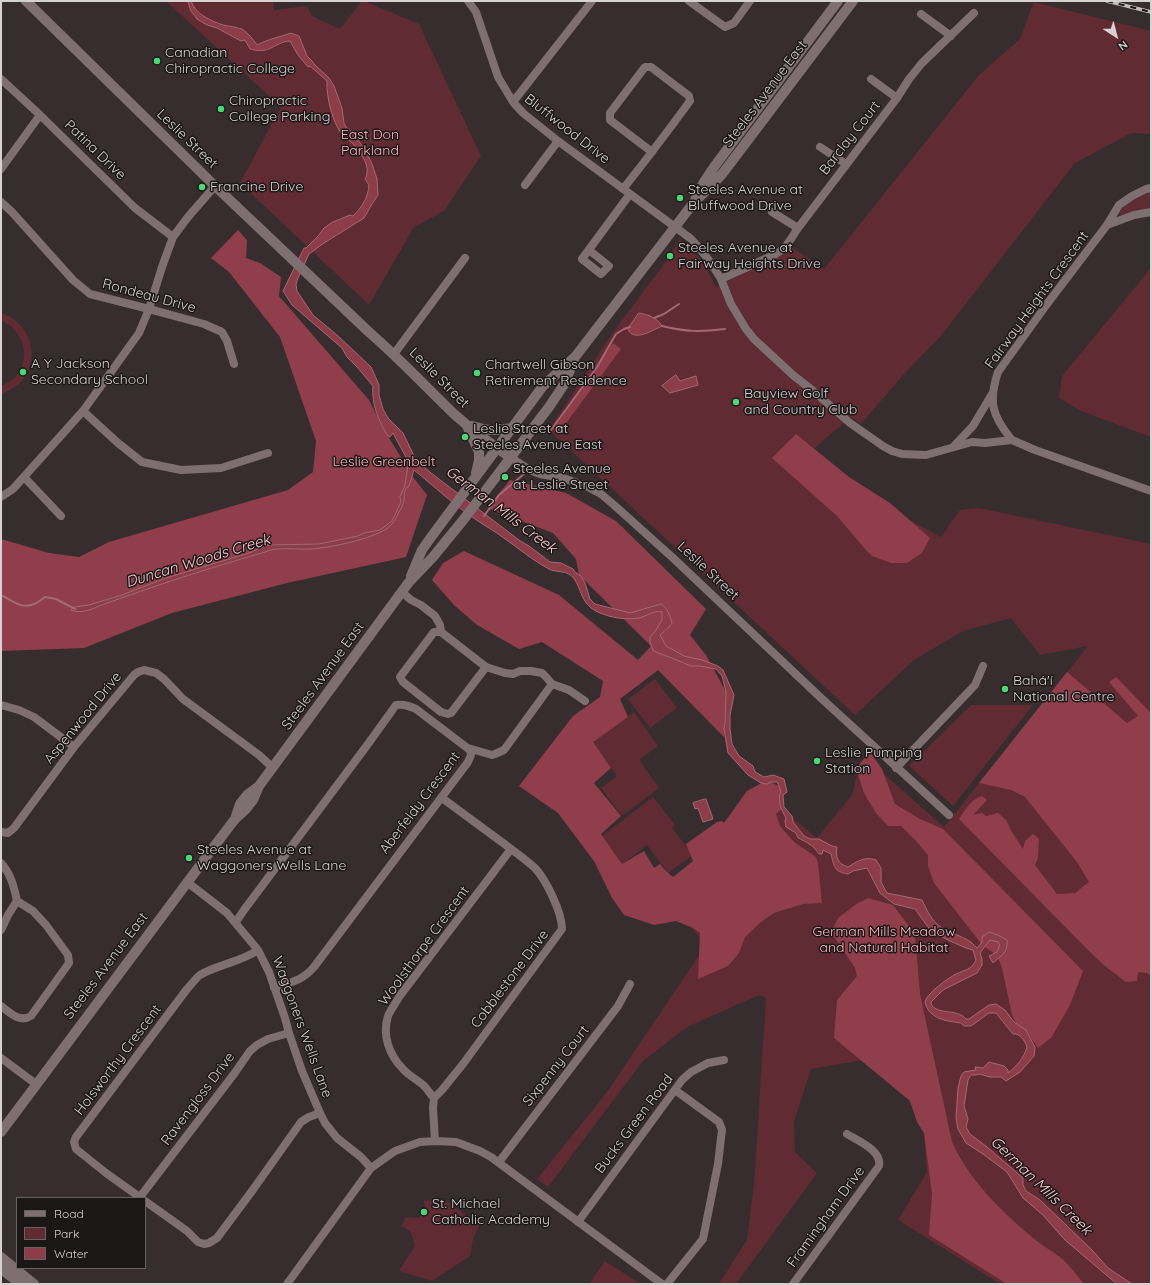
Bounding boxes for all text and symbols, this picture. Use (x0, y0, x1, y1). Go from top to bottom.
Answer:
north arrow (1096, 16, 1136, 56)
street label: Steeles Avenue East (719, 37, 811, 151)
text: N (1116, 38, 1130, 54)
place label: Canadian Chiropractic College (165, 45, 295, 78)
marker: Canadian Chiropractic College (152, 56, 162, 66)
street label: Bluffwood Drive (521, 90, 613, 168)
place label: Chiropractic College Parking (229, 93, 330, 126)
street label: Barclay Court (816, 98, 884, 178)
marker: Chiropractic College Parking (216, 104, 226, 114)
street label: Leslie Street (153, 106, 221, 172)
street label: Patina Drive (61, 117, 129, 183)
park label: East Don Parkland (341, 127, 399, 160)
place label: Francine Drive (210, 179, 303, 195)
marker: Francine Drive (197, 182, 207, 192)
place label: Steeles Avenue at Bluffwood Drive (688, 182, 803, 214)
marker: Steeles Avenue at Bluffwood Drive (675, 193, 685, 203)
street label: Fairway Heights Crescent (981, 228, 1093, 372)
place label: Steeles Avenue at Fairway Heights Drive (678, 240, 821, 272)
marker: Steeles Avenue at Fairway Heights Drive (665, 251, 675, 261)
street label: Rondeau Drive (100, 275, 198, 317)
street label: Leslie Street (405, 344, 473, 412)
place label: A Y Jackson Secondary School (31, 356, 148, 388)
place label: Chartwell Gibson Retirement Residence (485, 357, 627, 390)
marker: A Y Jackson Secondary School (18, 367, 28, 377)
marker: Chartwell Gibson Retirement Residence (472, 368, 482, 378)
place label: Bayview Golf and Country Club (744, 386, 857, 418)
marker: Bayview Golf and Country Club (731, 397, 741, 407)
place label: Leslie Street at Steeles Avenue East (473, 421, 602, 454)
marker: Leslie Street at Steeles Avenue East (460, 432, 470, 442)
park label: Leslie Greenbelt (333, 454, 435, 470)
place label: Steeles Avenue at Leslie Street (513, 461, 611, 494)
water label: German Mills Creek (442, 462, 560, 558)
marker: Steeles Avenue at Leslie Street (500, 472, 510, 482)
water label: Duncan Woods Creek (123, 530, 273, 592)
street label: Leslie Street (674, 538, 742, 604)
street label: Steeles Avenue East (278, 619, 368, 733)
street label: Aspenwood Drive (41, 669, 125, 767)
place label: Bahá'í National Centre (1013, 673, 1114, 706)
marker: Bahá'í National Centre (1000, 684, 1010, 694)
place label: Leslie Pumping Station (825, 745, 922, 778)
street label: Aberfeldy Crescent (376, 749, 464, 857)
marker: Leslie Pumping Station (812, 756, 822, 766)
place label: Steeles Avenue at Waggoners Wells Lane (197, 842, 346, 874)
marker: Steeles Avenue at Waggoners Wells Lane (184, 853, 194, 863)
street label: Woolsthorpe Crescent (375, 883, 473, 1009)
street label: Steeles Avenue East (60, 909, 152, 1023)
park label: German Mills Meadow and Natural Habitat (812, 924, 956, 956)
street label: Cobblestone Drive (468, 927, 552, 1031)
street label: Waggoners Wells Lane (269, 954, 335, 1100)
street label: Holsworthy Crescent (71, 1002, 165, 1118)
street label: Sixpenny Court (519, 1022, 593, 1110)
street label: Ravengloss Drive (158, 1049, 238, 1149)
street label: Bucks Green Road (591, 1071, 677, 1177)
water label: German Mills Creek (987, 1133, 1095, 1239)
street label: Framingham Drive (784, 1163, 868, 1271)
place label: St. Michael Catholic Academy (432, 1196, 550, 1228)
legend (16, 1197, 146, 1269)
text: Road (54, 1206, 84, 1221)
marker: St. Michael Catholic Academy (419, 1207, 429, 1217)
text: Park (54, 1226, 79, 1241)
text: Water (54, 1246, 88, 1261)

